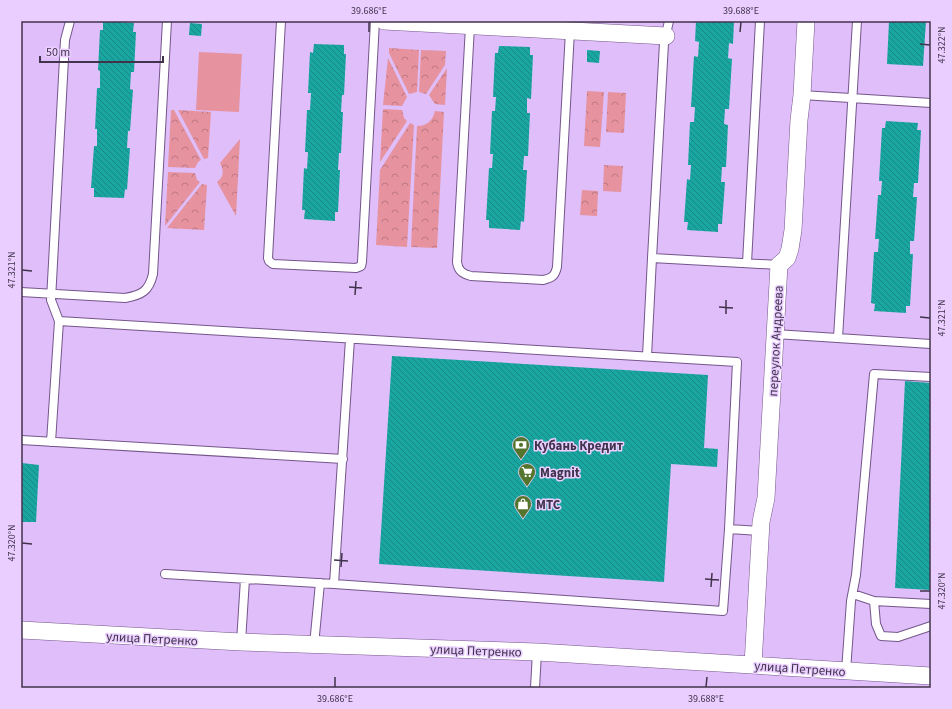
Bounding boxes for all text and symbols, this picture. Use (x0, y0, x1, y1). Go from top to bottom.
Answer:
text: 39.686°E (351, 4, 387, 18)
text: 39.688°E (723, 4, 759, 18)
text: 47.322°N (935, 26, 949, 64)
scale bar (40, 38, 163, 64)
text: 50 m (46, 44, 70, 61)
text: 47.321°N (5, 251, 19, 289)
street label: переулок Андреева (764, 285, 788, 397)
text: 47.321°N (935, 299, 949, 337)
bank icon: Кубань Кредит (511, 435, 531, 460)
place label: Кубань Кредит (534, 437, 624, 455)
supermarket icon: Magnit (517, 462, 537, 487)
place label: Magnit (540, 464, 580, 482)
shop icon: МТС (513, 494, 533, 519)
place label: МТС (536, 496, 561, 514)
text: 47.320°N (5, 524, 19, 562)
text: 47.320°N (935, 572, 949, 610)
street label: улица Петренко (106, 628, 198, 650)
street label: улица Петренко (430, 640, 522, 662)
street label: улица Петренко (754, 657, 846, 681)
text: 39.686°E (317, 692, 353, 706)
text: 39.688°E (688, 692, 724, 706)

